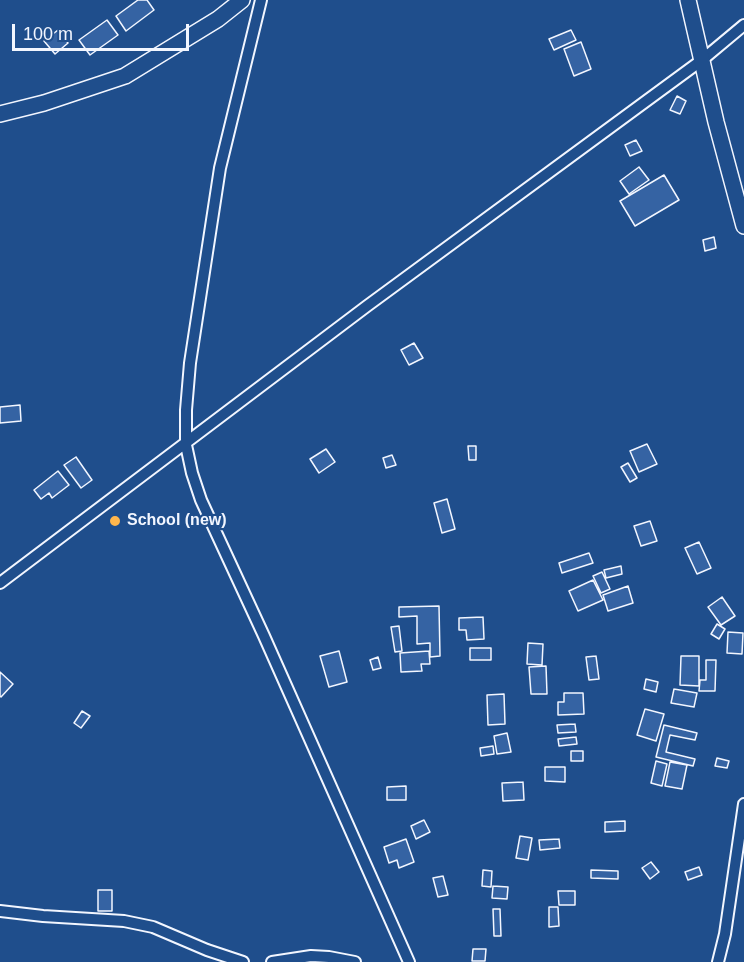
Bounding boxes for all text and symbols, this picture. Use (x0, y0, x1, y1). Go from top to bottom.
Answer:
scale bar (15, 12, 192, 50)
text: 100 m (23, 24, 73, 44)
place label: School (new) (127, 511, 227, 531)
marker: School (new) (108, 514, 122, 528)

